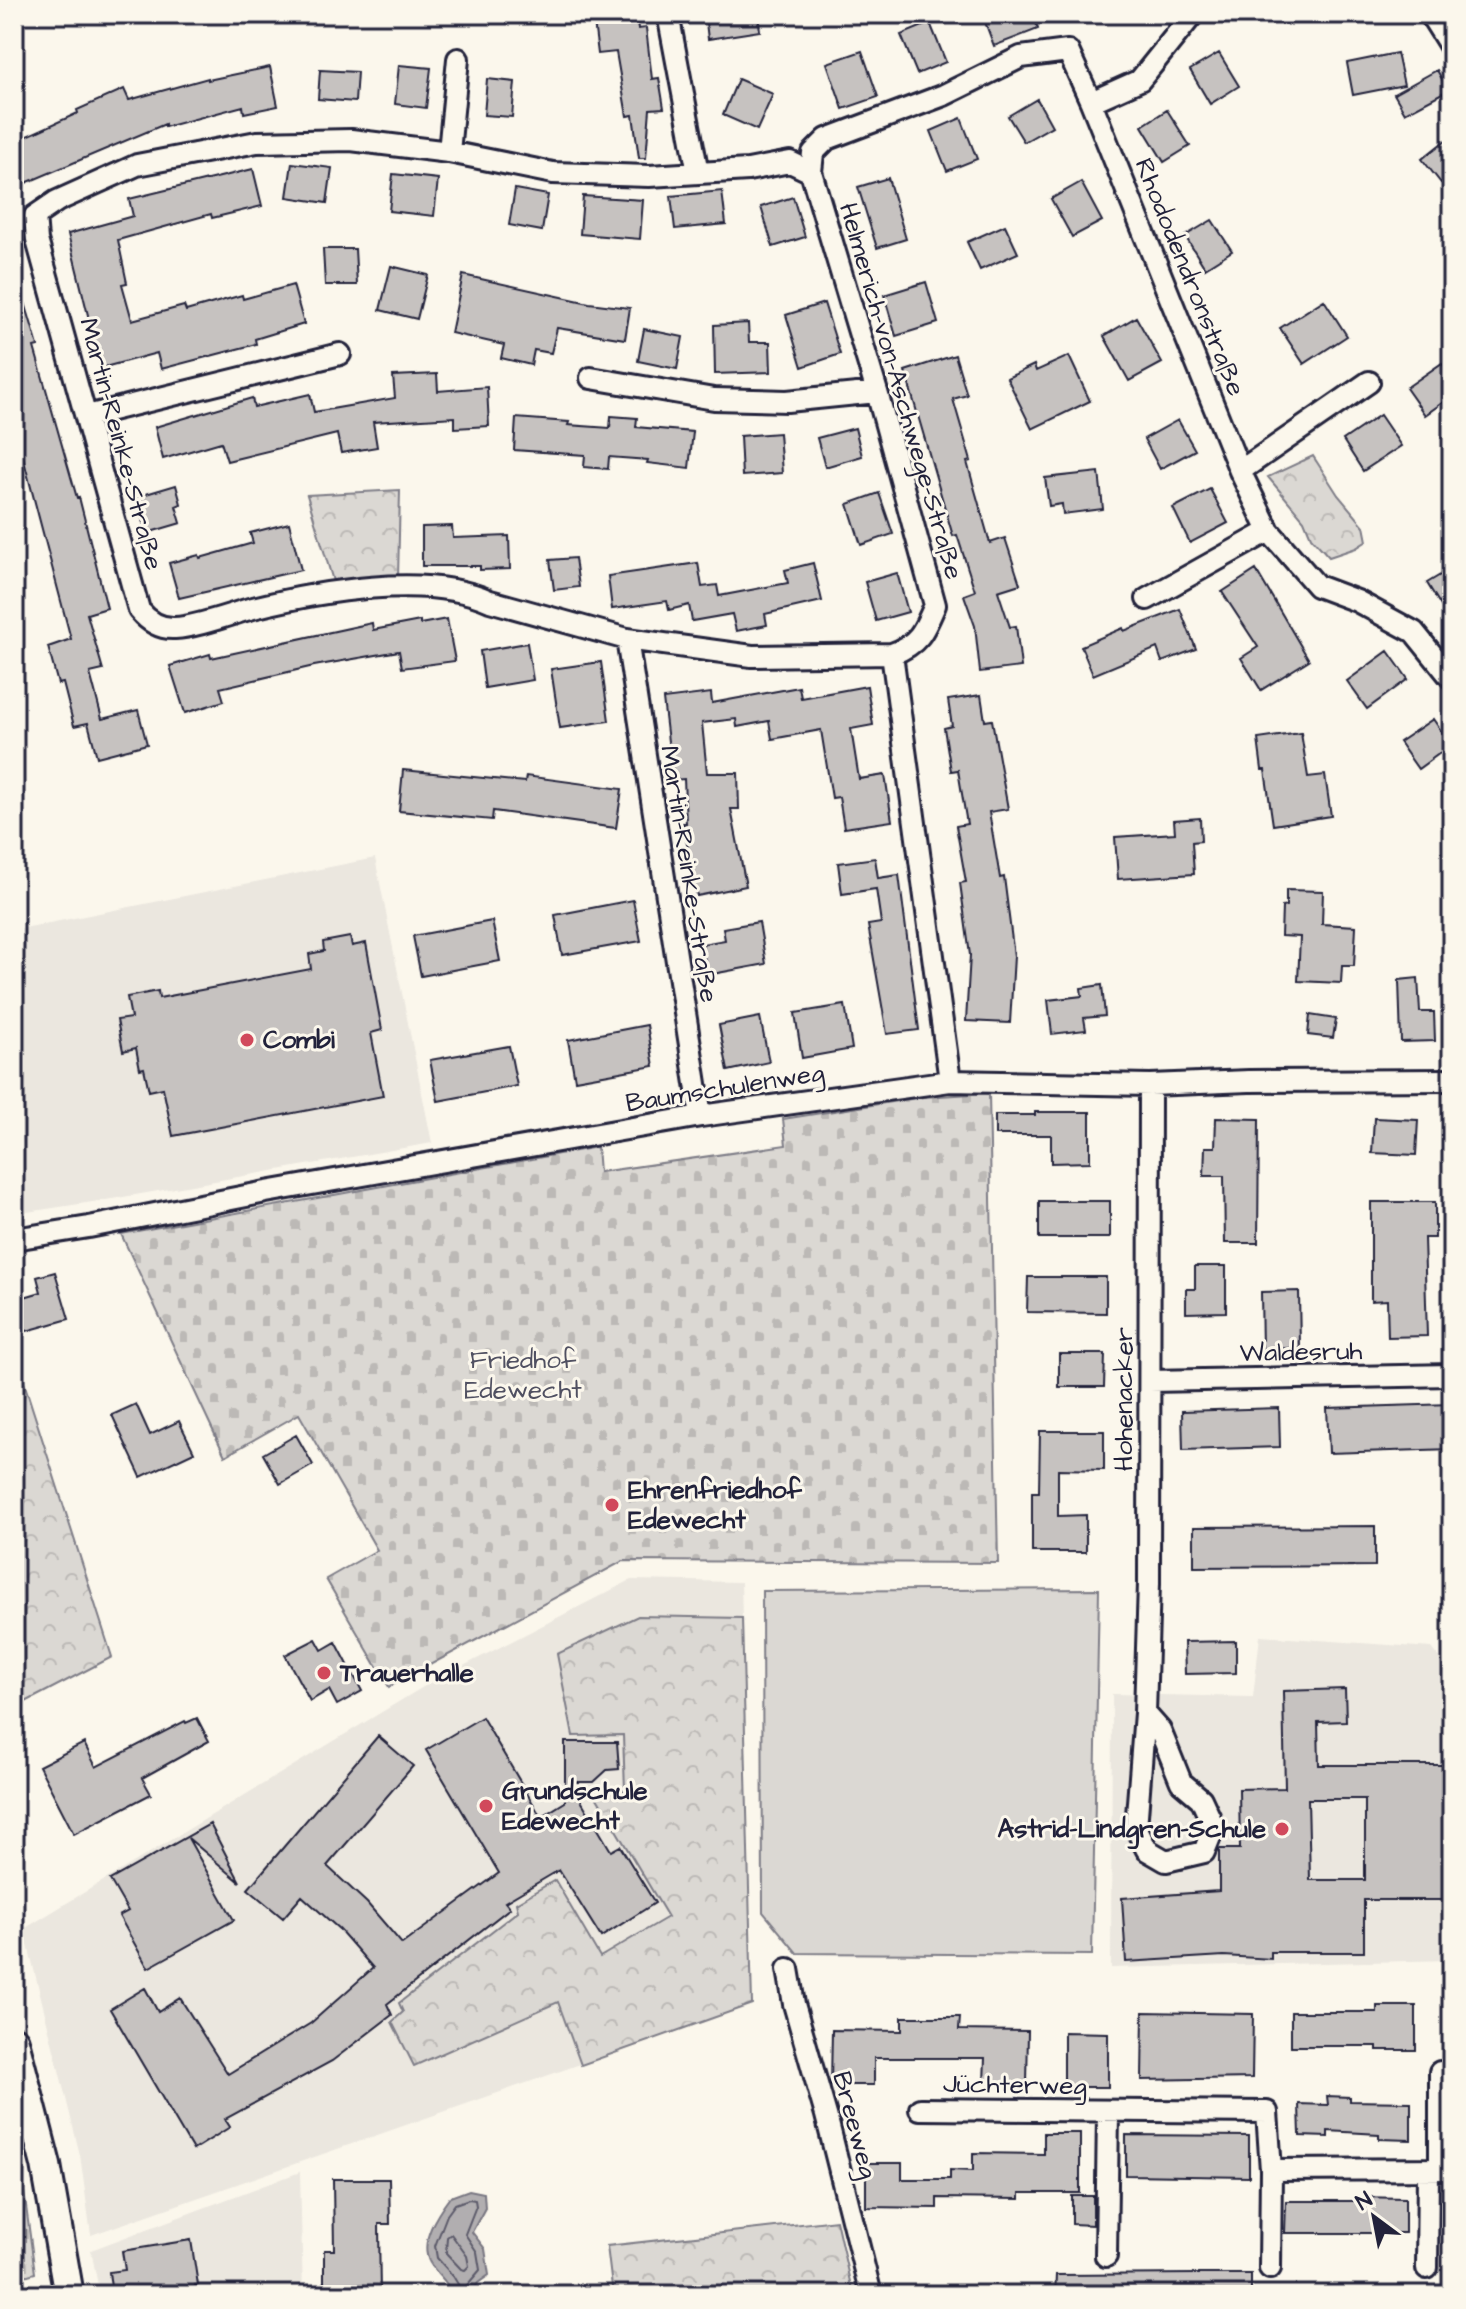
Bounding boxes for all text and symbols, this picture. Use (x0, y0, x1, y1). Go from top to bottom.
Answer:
street label: Rhododendronstraße (1126, 153, 1254, 401)
street label: Helmerich-von-Aschwege-Straße (828, 199, 972, 584)
street label: Martin-Reinke-Straße (70, 314, 172, 574)
street label: Martin-Reinke-Straße (651, 743, 727, 1005)
place label: Combi (263, 1022, 335, 1058)
marker: Combi (238, 1031, 256, 1049)
street label: Baumschulenweg (623, 1055, 827, 1123)
street label: Hohenacker (1106, 1327, 1142, 1471)
street label: Waldesruh (1239, 1333, 1363, 1371)
park label: Friedhof Edewecht (464, 1342, 582, 1408)
place label: Ehrenfriedhof Edewecht (628, 1472, 802, 1538)
marker: Ehrenfriedhof Edewecht (603, 1496, 621, 1514)
place label: Trauerhalle (339, 1655, 474, 1691)
marker: Trauerhalle (315, 1664, 333, 1682)
place label: Grundschule Edewecht (502, 1773, 648, 1839)
marker: Grundschule Edewecht (477, 1797, 495, 1815)
place label: Astrid-Lindgren-Schule (998, 1811, 1266, 1850)
marker: Astrid-Lindgren-Schule (1273, 1820, 1291, 1838)
street label: Jüchterweg (943, 2066, 1087, 2106)
street label: Breeweg (822, 2067, 887, 2183)
north arrow (1334, 2177, 1414, 2257)
text: N (1350, 2184, 1378, 2218)

